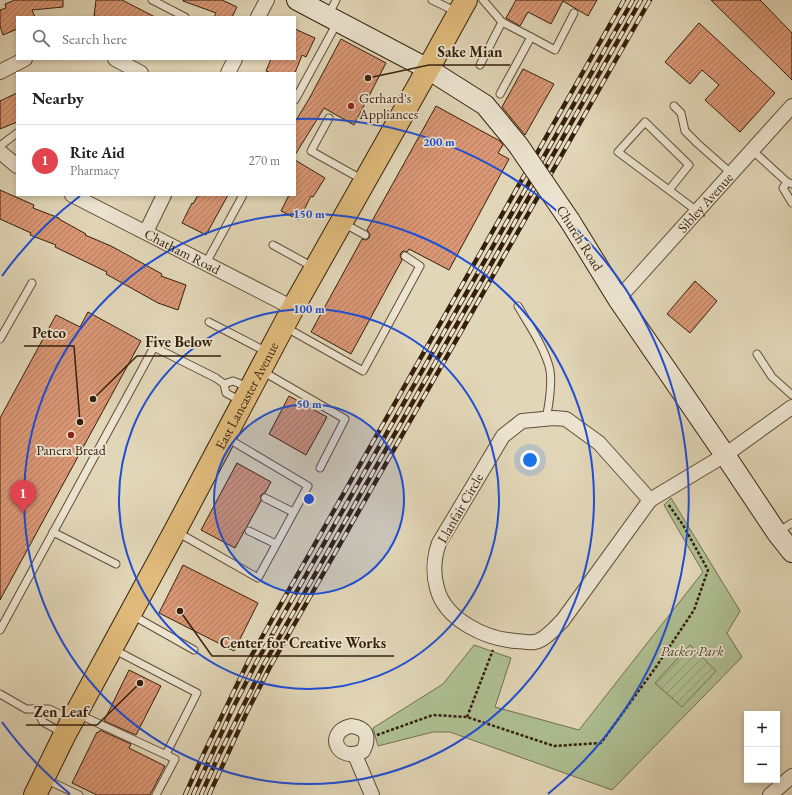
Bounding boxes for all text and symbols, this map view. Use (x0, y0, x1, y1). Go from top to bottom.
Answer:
search box (16, 16, 296, 60)
icon: search (30, 27, 52, 49)
text: Search here (62, 29, 127, 48)
callout: Sake Mian (429, 38, 510, 65)
text: Sake Mian (438, 42, 503, 61)
text: Nearby (32, 87, 84, 109)
place label: Gerhard's Appliances (358, 89, 419, 123)
marker: Gerhard's Appliances (346, 101, 356, 111)
text: 200 m (423, 134, 455, 150)
text: Rite Aid (70, 143, 125, 162)
text: 1 (42, 152, 48, 169)
text: 270 m (249, 152, 280, 169)
text: Pharmacy (70, 162, 119, 179)
street label: Sibley Avenue (673, 168, 737, 236)
street label: Church Road (553, 202, 608, 275)
text: 150 m (293, 206, 325, 222)
street label: Chatham Road (141, 225, 224, 279)
text: 100 m (293, 301, 325, 317)
callout: Petco (24, 319, 74, 346)
text: Petco (32, 323, 67, 342)
callout: Five Below (137, 329, 221, 356)
text: Five Below (145, 332, 214, 351)
street label: East Lancaster Avenue (211, 338, 283, 453)
text: 50 m (296, 396, 322, 412)
marker: Panera Bread (66, 430, 76, 440)
place label: Panera Bread (36, 441, 107, 459)
your location (520, 450, 540, 470)
street label: Llanfair Circle (433, 469, 487, 546)
pin: 1 (10, 480, 36, 513)
centre of rings (302, 492, 316, 506)
callout: Center for Creative Works (212, 629, 394, 656)
text: Center for Creative Works (220, 633, 386, 652)
park label: Packer Park (660, 642, 724, 660)
callout: Zen Leaf (26, 698, 97, 725)
text: Zen Leaf (34, 702, 91, 721)
map controls (744, 711, 780, 783)
button: + (744, 711, 780, 747)
button: − (744, 747, 780, 783)

